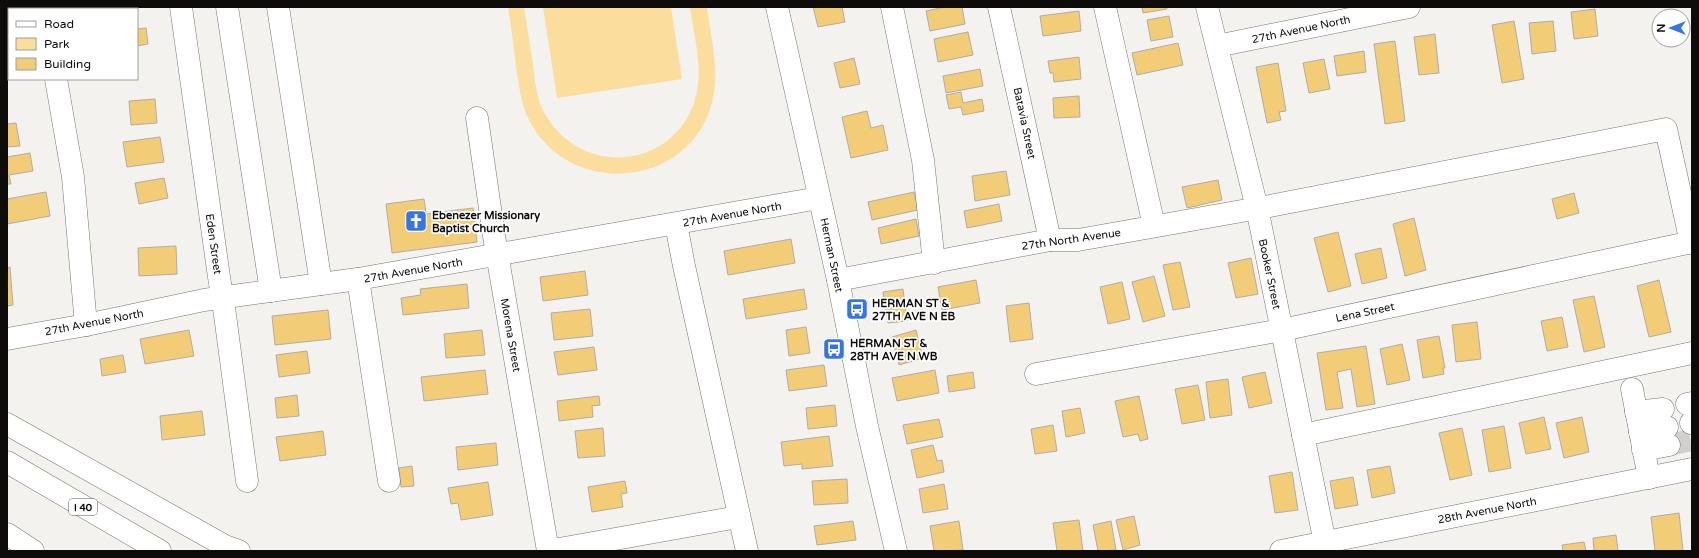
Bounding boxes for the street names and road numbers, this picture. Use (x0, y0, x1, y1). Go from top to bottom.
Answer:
street label: 27th Avenue North (1251, 13, 1352, 46)
street label: Batavia Street (1011, 86, 1038, 160)
street label: 27th Avenue North (682, 199, 783, 230)
street label: Eden Street (203, 213, 224, 275)
street label: Herman Street (817, 217, 846, 294)
street label: 27th North Avenue (1021, 226, 1122, 253)
street label: Booker Street (1256, 238, 1283, 310)
street label: 27th Avenue North (363, 255, 464, 286)
street label: Morena Street (498, 297, 523, 373)
street label: Lena Street (1335, 300, 1396, 325)
street label: 27th Avenue North (44, 307, 145, 338)
street label: 28th Avenue North (1437, 495, 1538, 526)
road number: I 40 (69, 499, 97, 515)

